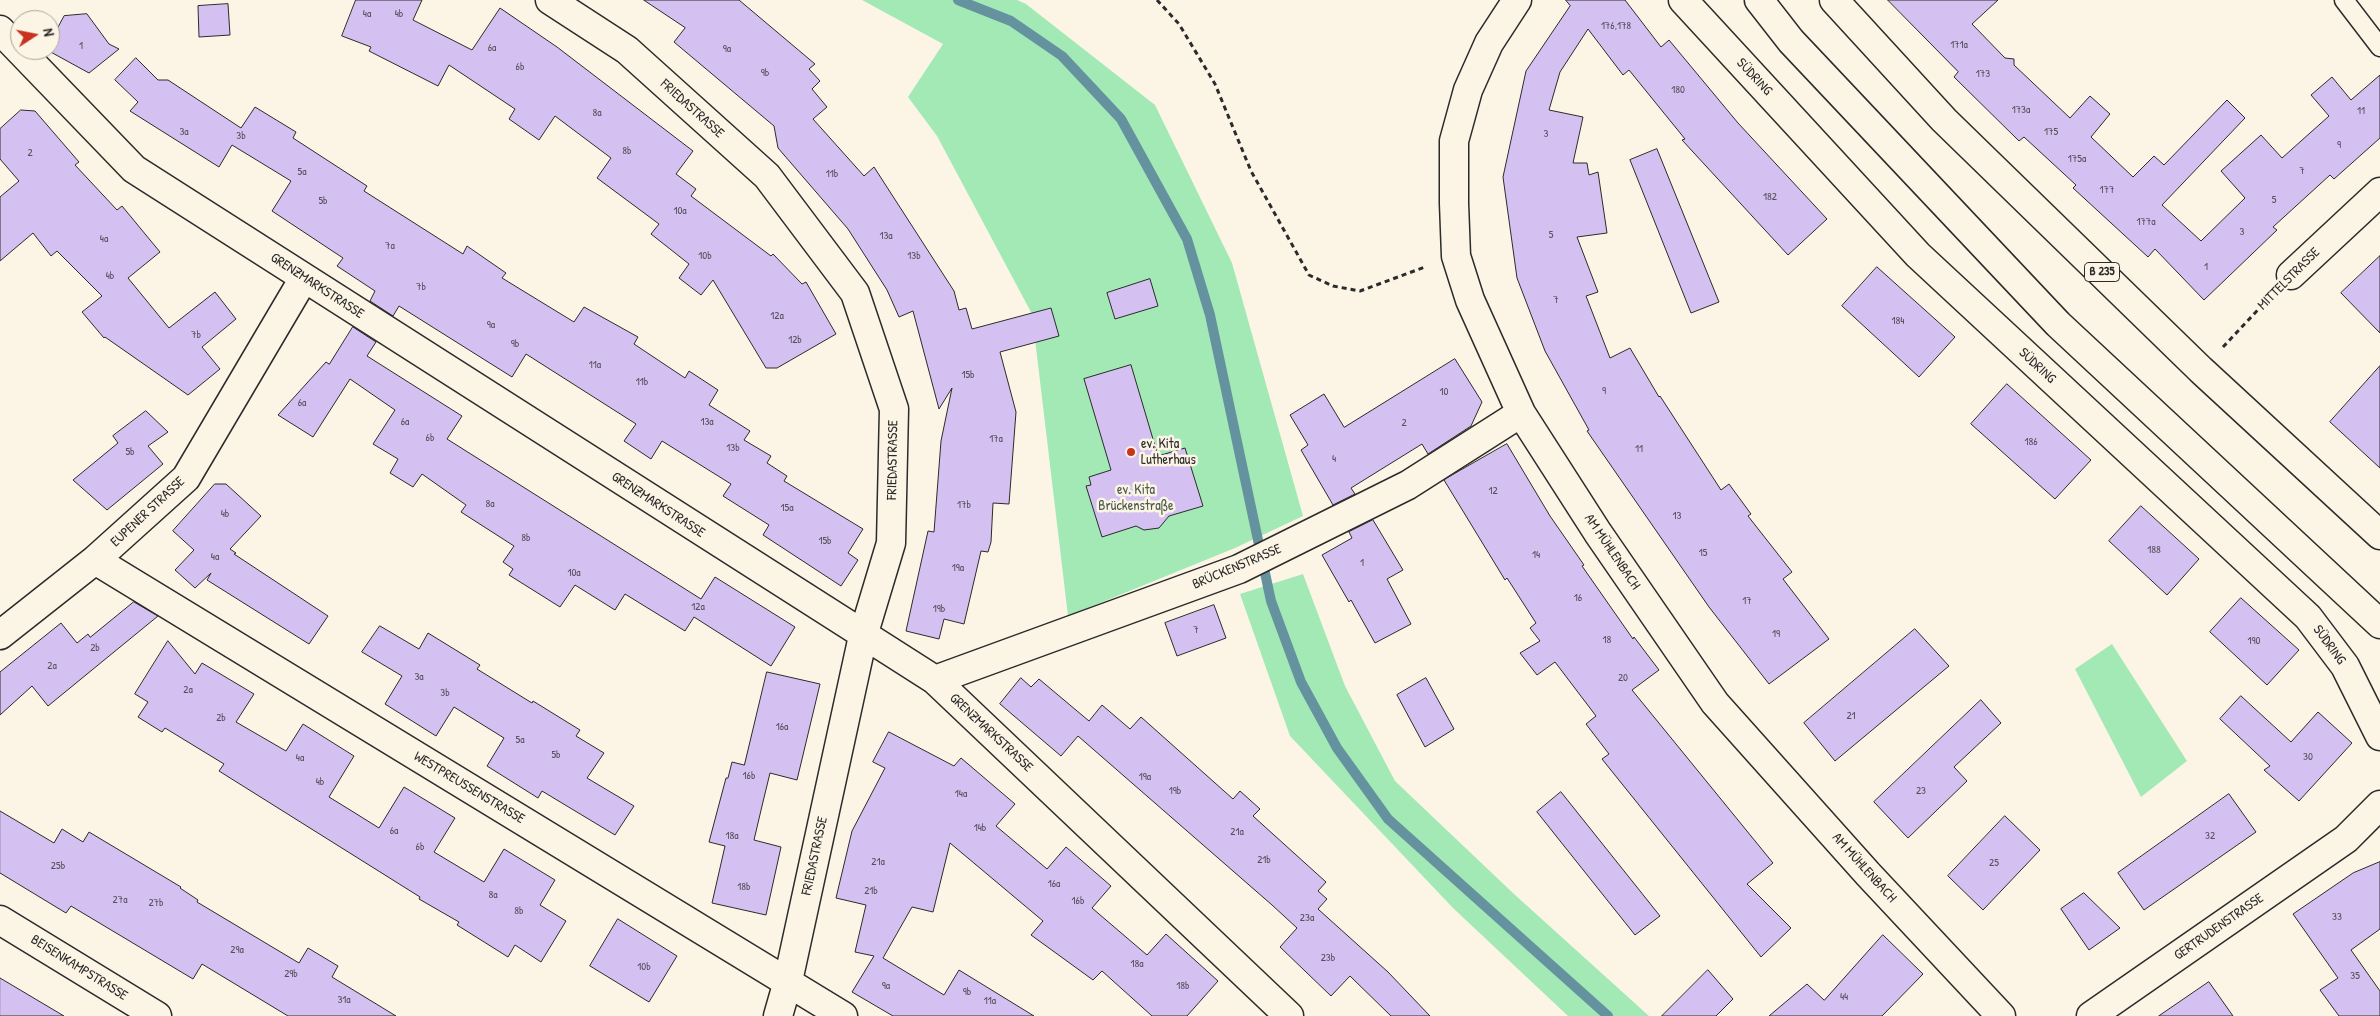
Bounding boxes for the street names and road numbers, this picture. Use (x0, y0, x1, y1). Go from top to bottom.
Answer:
street label: SÜDRING (1733, 55, 1775, 99)
street label: FRIEDASTRASSE (657, 76, 727, 142)
street label: MITTELSTRASSE (2254, 244, 2324, 314)
street label: GRENZMARKSTRASSE (267, 250, 367, 322)
road number: B 235 (2084, 262, 2120, 282)
street label: SÜDRING (2015, 345, 2059, 387)
street label: FRIEDASTRASSE (884, 420, 902, 500)
street label: GRENZMARKSTRASSE (608, 469, 708, 541)
street label: EUPENER STRASSE (107, 473, 189, 551)
street label: AM MÜHLENBACH (1580, 511, 1644, 593)
street label: BRÜCKENSTRASSE (1190, 541, 1284, 593)
street label: SÜDRING (2309, 622, 2349, 668)
street label: GRENZMARKSTRASSE (946, 690, 1036, 776)
street label: WESTPREUSSENSTRASSE (410, 748, 528, 828)
street label: FRIEDASTRASSE (798, 815, 832, 897)
street label: AM MÜHLENBACH (1828, 830, 1900, 906)
street label: GERTRUDENSTRASSE (2171, 890, 2267, 964)
street label: BEISENKAMPSTRASSE (27, 931, 131, 1005)

